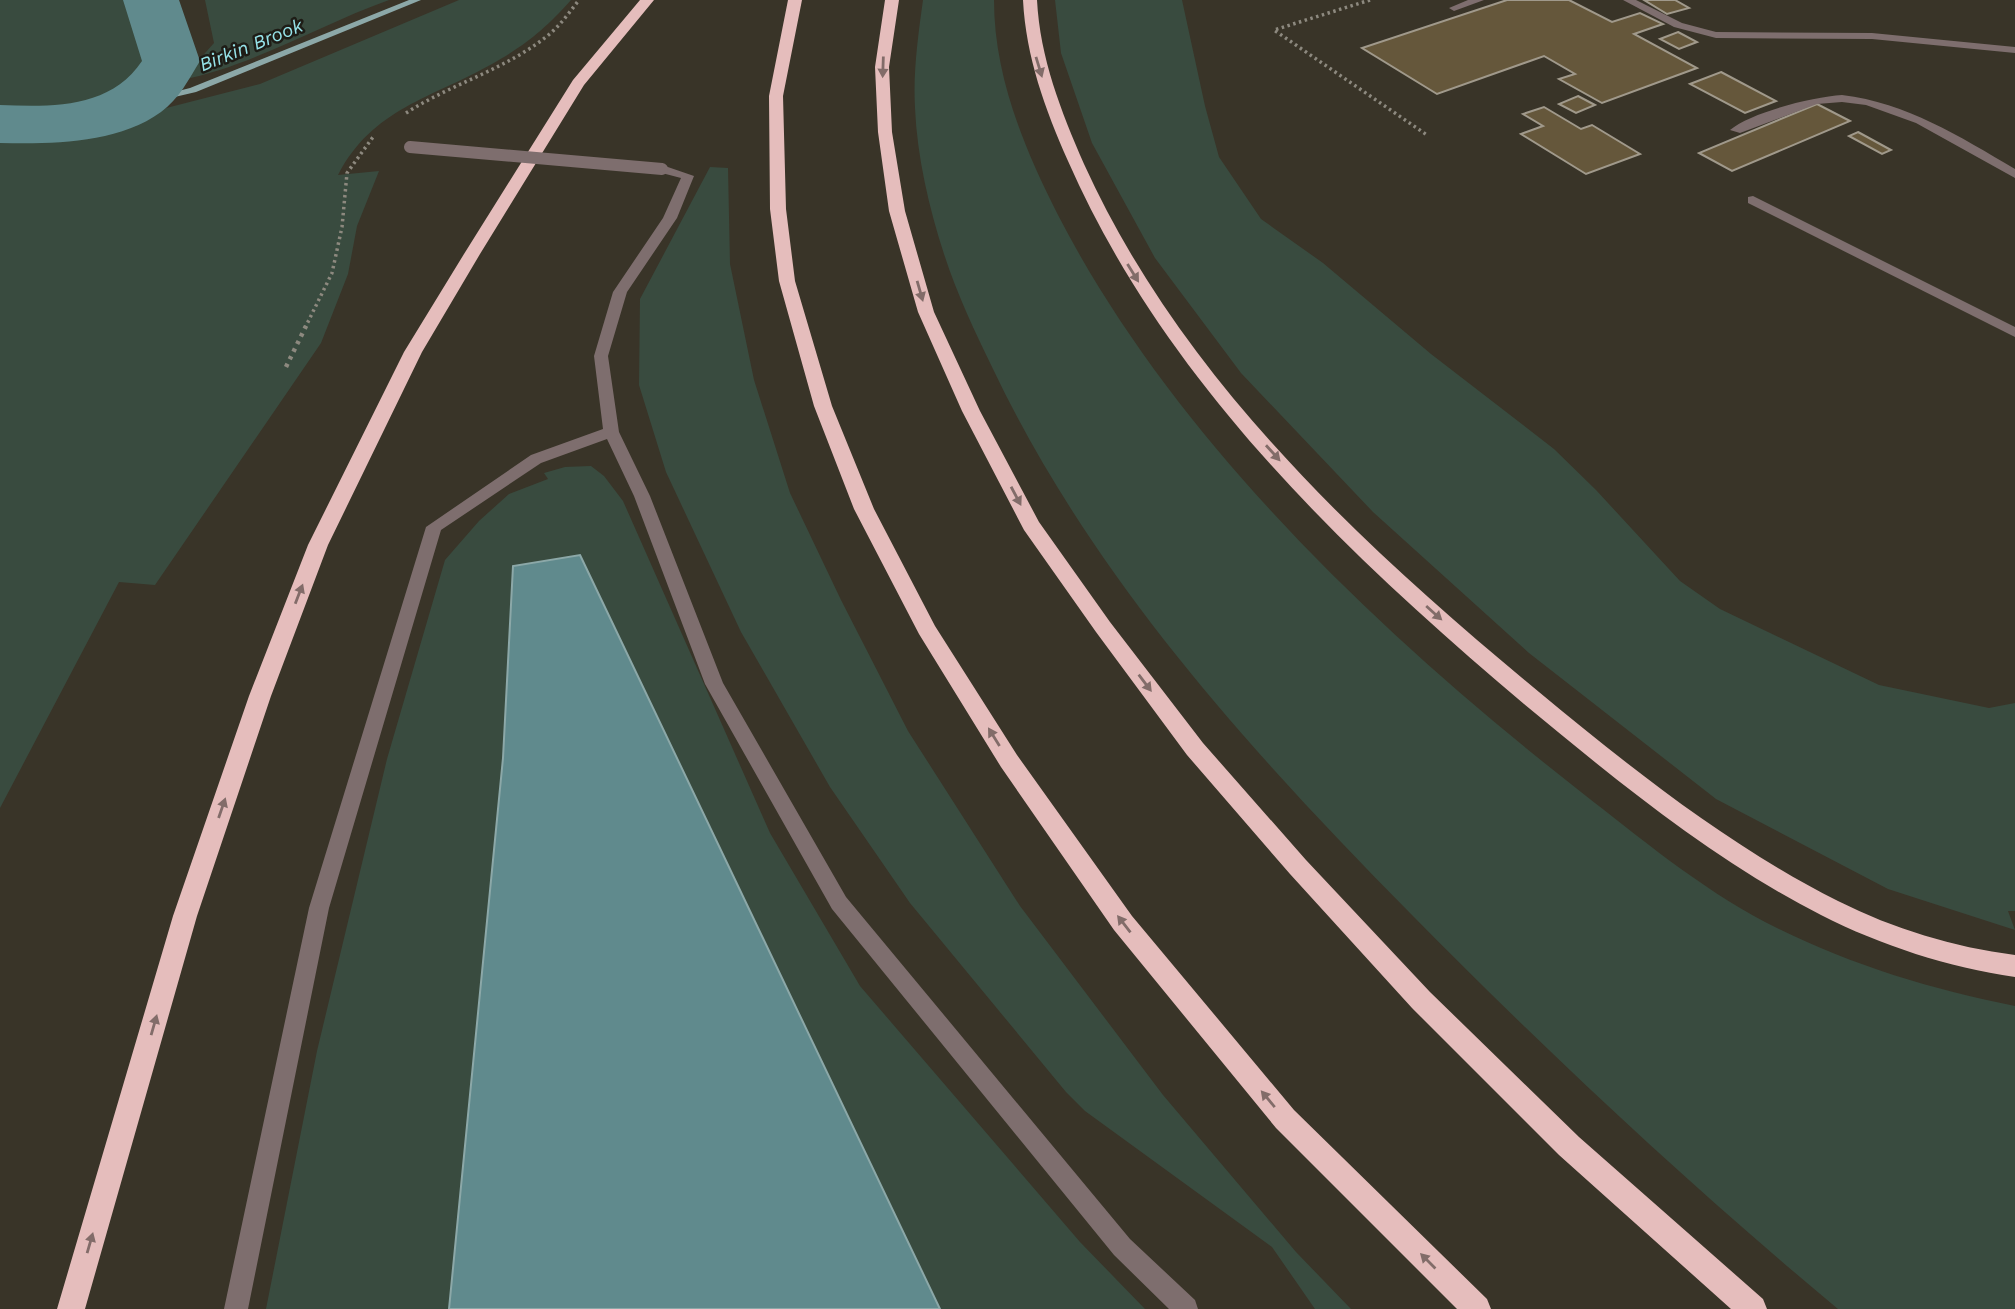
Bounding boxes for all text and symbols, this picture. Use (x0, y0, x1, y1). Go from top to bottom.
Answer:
water label: Birkin Brook (196, 14, 307, 76)
one-way arrow (877, 57, 889, 79)
one-way arrow (1035, 57, 1045, 78)
one-way arrow (1127, 264, 1140, 283)
one-way arrow (915, 280, 925, 301)
one-way arrow (1265, 444, 1281, 462)
one-way arrow (1010, 487, 1022, 506)
one-way arrow (294, 583, 305, 604)
one-way arrow (1426, 605, 1443, 620)
one-way arrow (1138, 674, 1152, 692)
one-way arrow (988, 727, 1001, 747)
one-way arrow (217, 797, 228, 818)
one-way arrow (1117, 915, 1131, 933)
one-way arrow (149, 1014, 159, 1035)
one-way arrow (1261, 1091, 1276, 1109)
one-way arrow (85, 1232, 95, 1253)
one-way arrow (1421, 1253, 1437, 1270)

